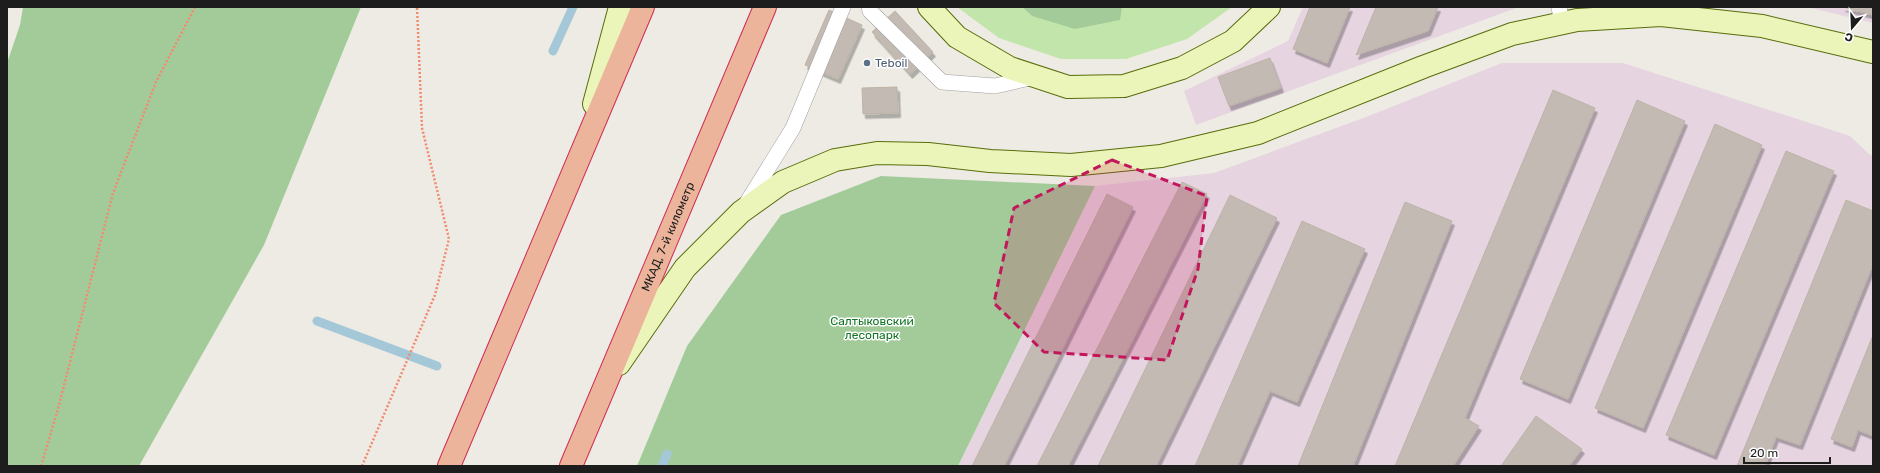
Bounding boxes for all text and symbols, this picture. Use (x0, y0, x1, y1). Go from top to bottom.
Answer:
north arrow (1832, 8, 1872, 48)
text: С (1843, 29, 1855, 44)
place label: Teboil (875, 56, 907, 70)
marker: Teboil (862, 58, 872, 68)
street label: МКАД, 7-й километр (639, 180, 697, 293)
park label: Салтыковский лесопарк (830, 314, 914, 342)
scale bar (1744, 439, 1830, 465)
text: 20 m (1750, 446, 1778, 460)

